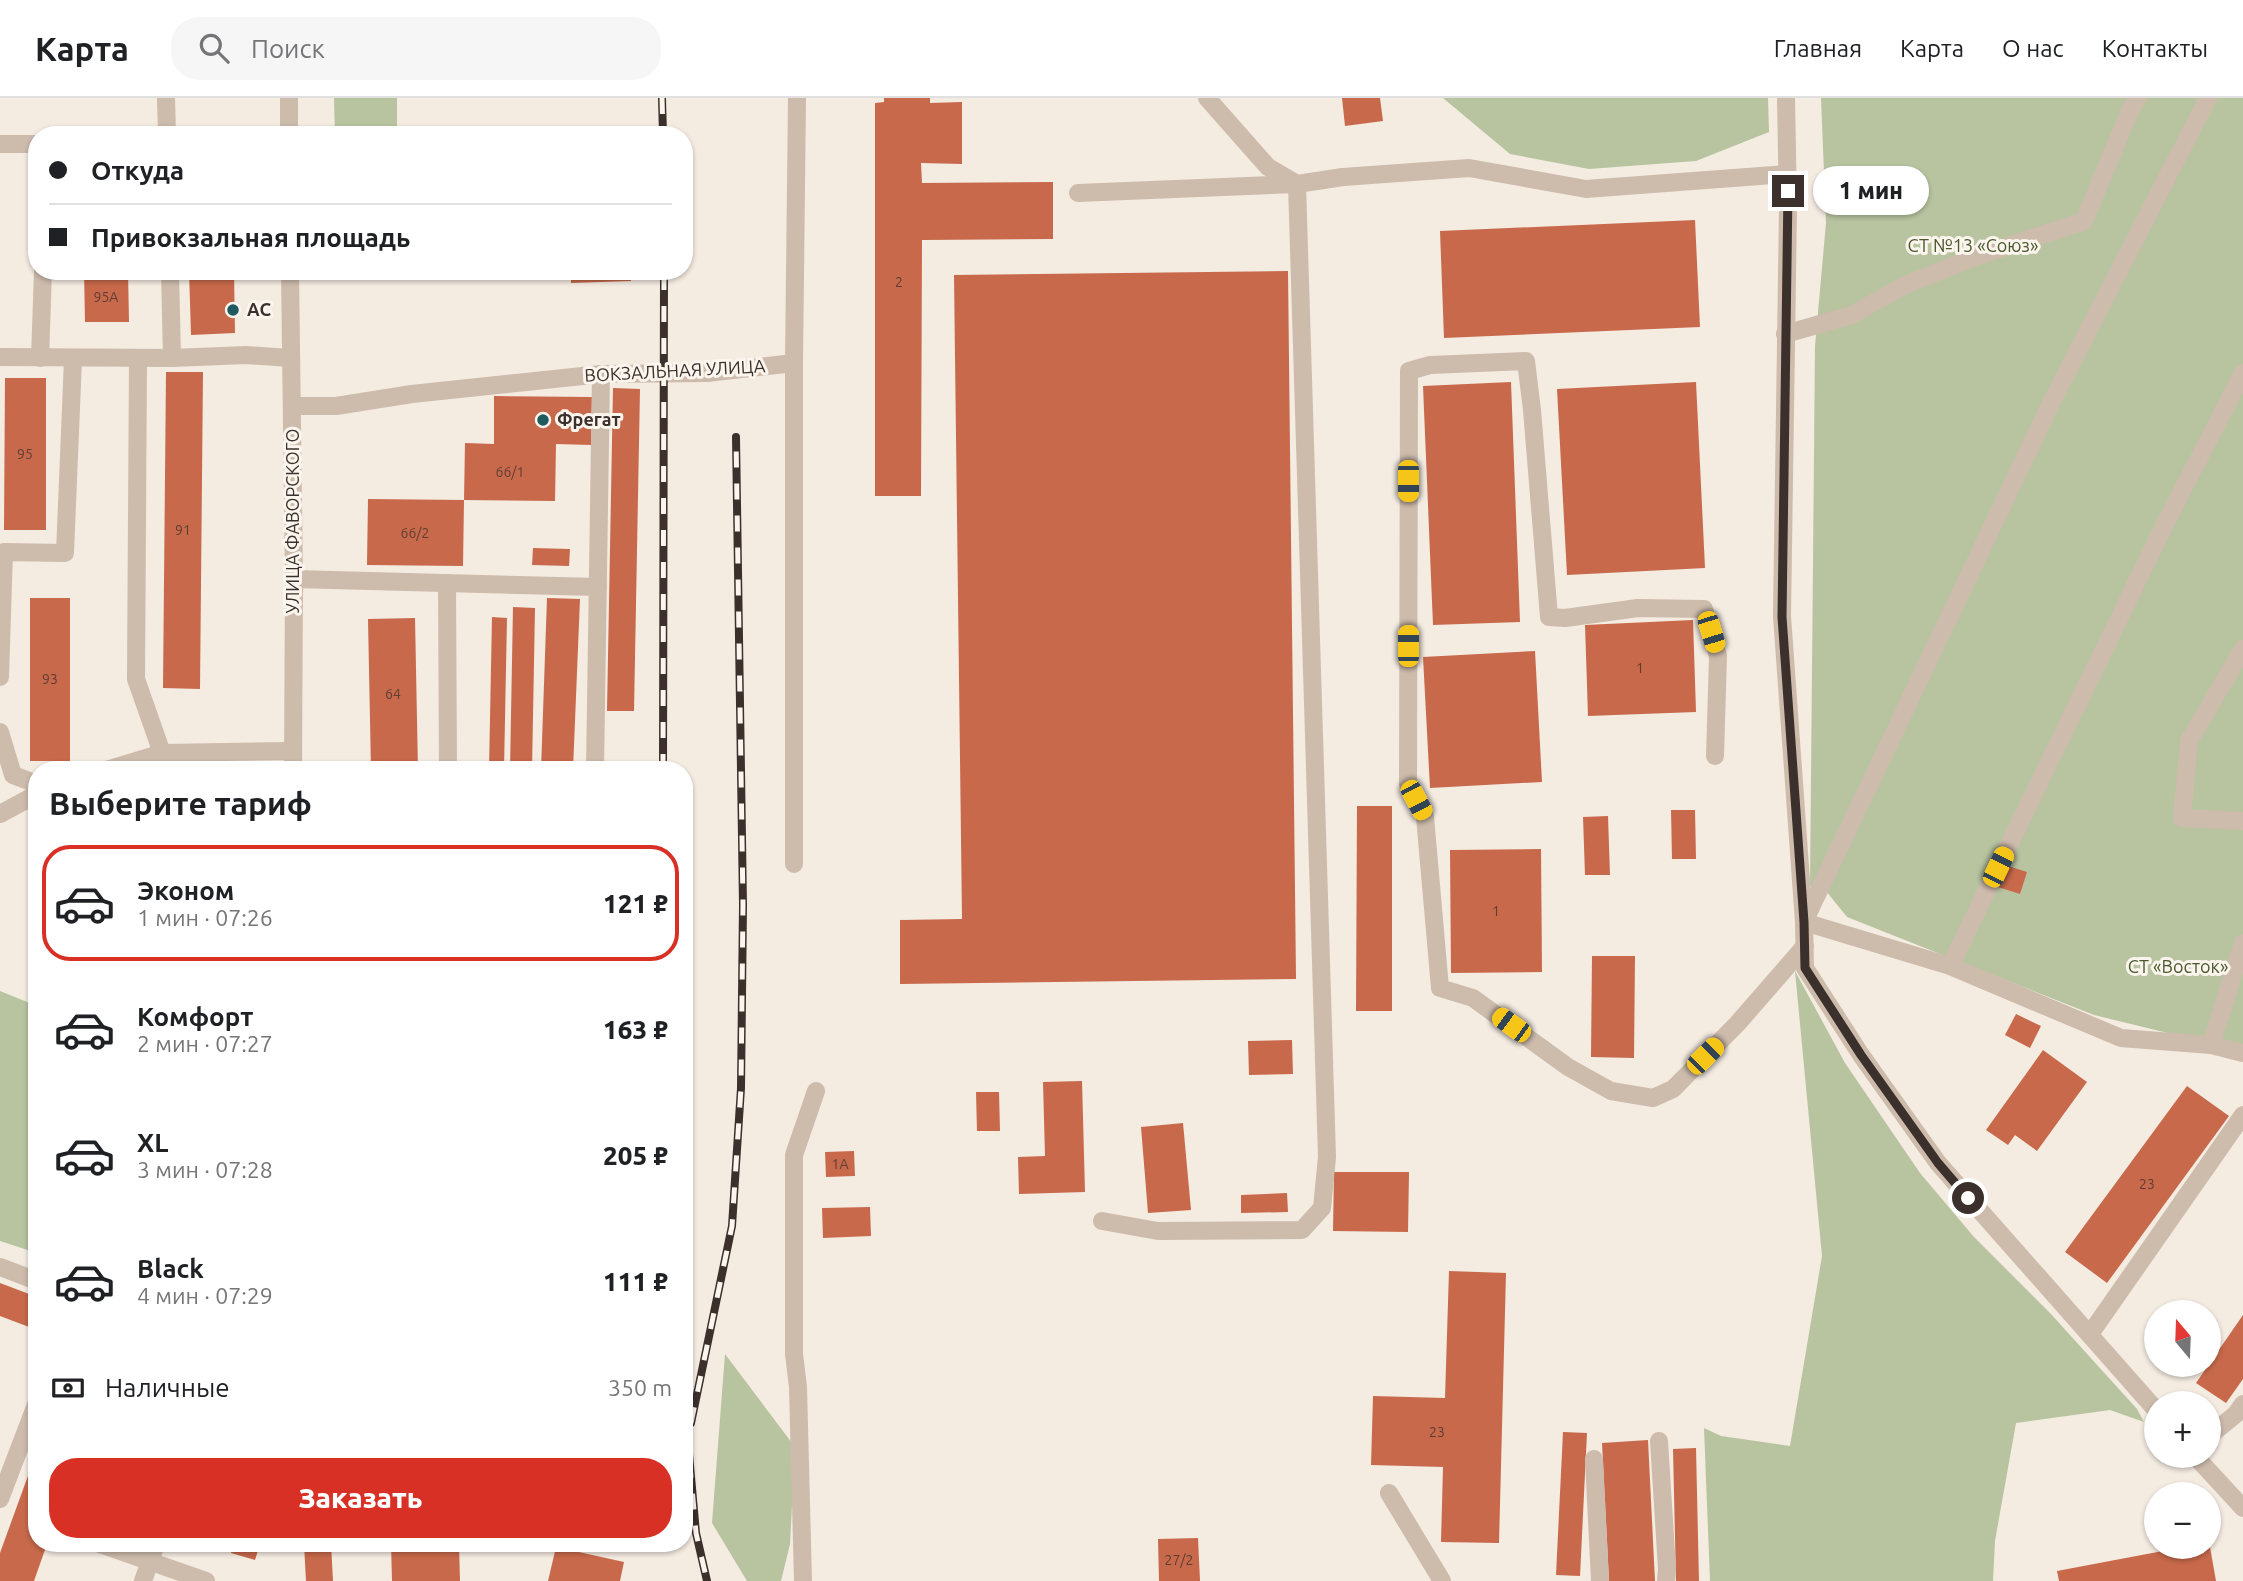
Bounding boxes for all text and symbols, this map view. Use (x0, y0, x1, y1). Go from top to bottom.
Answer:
search box (171, 17, 661, 80)
icon: search (195, 29, 233, 67)
text: Карта (35, 30, 129, 67)
text: Поиск (251, 34, 325, 63)
text: Главная (1774, 35, 1862, 62)
text: Карта (1900, 35, 1964, 62)
text: О нас (2002, 35, 2064, 62)
text: Контакты (2102, 35, 2208, 62)
text: Откуда (91, 156, 184, 185)
callout: 1 мин (1812, 166, 1928, 216)
route end (1772, 175, 1804, 207)
text: 1 мин (1839, 178, 1903, 203)
text: Привокзальная площадь (91, 223, 410, 252)
park label: СТ №13 «Союз» (1908, 235, 2038, 255)
house number: 2 (895, 274, 903, 290)
house number: 95А (94, 289, 118, 305)
place label: АС (247, 299, 271, 319)
marker: АС (225, 302, 241, 318)
street label: ВОКЗАЛЬНАЯ УЛИЦА (584, 355, 766, 385)
place label: Фрегат (557, 409, 621, 429)
marker: Фрегат (535, 412, 551, 428)
street label: УЛИЦА ФАВОРСКОГО (282, 429, 302, 613)
house number: 95 (17, 446, 33, 462)
car (1398, 460, 1419, 502)
house number: 66/1 (496, 464, 524, 480)
house number: 91 (175, 522, 191, 538)
house number: 66/2 (401, 525, 429, 541)
car (1695, 609, 1728, 655)
car (1398, 625, 1419, 667)
house number: 1 (1636, 660, 1644, 676)
house number: 93 (42, 671, 58, 687)
house number: 64 (385, 686, 401, 702)
car (1397, 777, 1436, 823)
text: Выберите тариф (49, 785, 312, 821)
car (1980, 844, 2017, 890)
icon: car (53, 872, 116, 935)
text: Эконом (137, 876, 234, 905)
text: 121 ₽ (603, 889, 668, 918)
house number: 1 (1492, 903, 1500, 919)
text: 1 мин · 07:26 (137, 905, 273, 930)
park label: СТ «Восток» (2128, 956, 2228, 976)
icon: car (53, 998, 116, 1061)
text: Комфорт (137, 1002, 253, 1031)
car (1488, 1004, 1535, 1046)
text: 163 ₽ (603, 1015, 668, 1044)
text: 2 мин · 07:27 (137, 1031, 273, 1056)
car (1683, 1034, 1728, 1078)
icon: car (53, 1124, 116, 1187)
text: XL (137, 1128, 168, 1157)
text: 205 ₽ (603, 1141, 668, 1170)
house number: 1А (832, 1156, 849, 1172)
text: 3 мин · 07:28 (137, 1157, 273, 1182)
house number: 23 (2139, 1176, 2155, 1192)
route start (1952, 1182, 1984, 1214)
icon: car (53, 1250, 116, 1313)
text: Black (137, 1254, 204, 1283)
text: 111 ₽ (603, 1267, 668, 1296)
text: 4 мин · 07:29 (137, 1283, 273, 1308)
north arrow (2144, 1300, 2221, 1377)
map controls (2144, 1300, 2221, 1559)
icon: cash (49, 1369, 87, 1407)
text: Наличные (105, 1373, 230, 1402)
text: 350 m (608, 1375, 672, 1400)
button: + (2144, 1391, 2221, 1468)
house number: 23 (1429, 1424, 1445, 1440)
button: Заказать (49, 1458, 672, 1538)
button: − (2144, 1482, 2221, 1559)
house number: 27/2 (1165, 1552, 1193, 1568)

